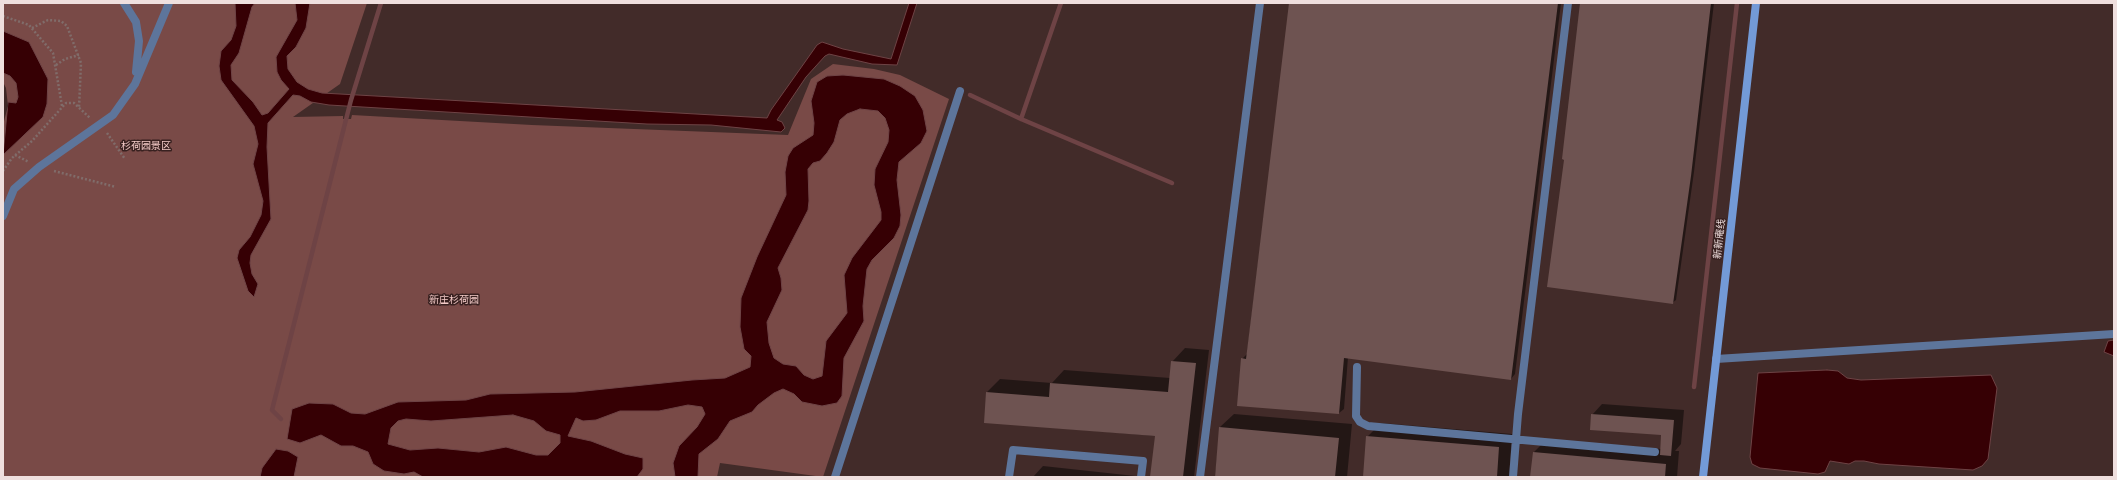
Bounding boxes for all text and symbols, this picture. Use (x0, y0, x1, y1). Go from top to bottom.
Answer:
park label: 杉荷园景区 (121, 140, 171, 152)
street label: 新新庵线 (1712, 218, 1728, 260)
park label: 新庄杉荷园 (429, 294, 479, 306)

